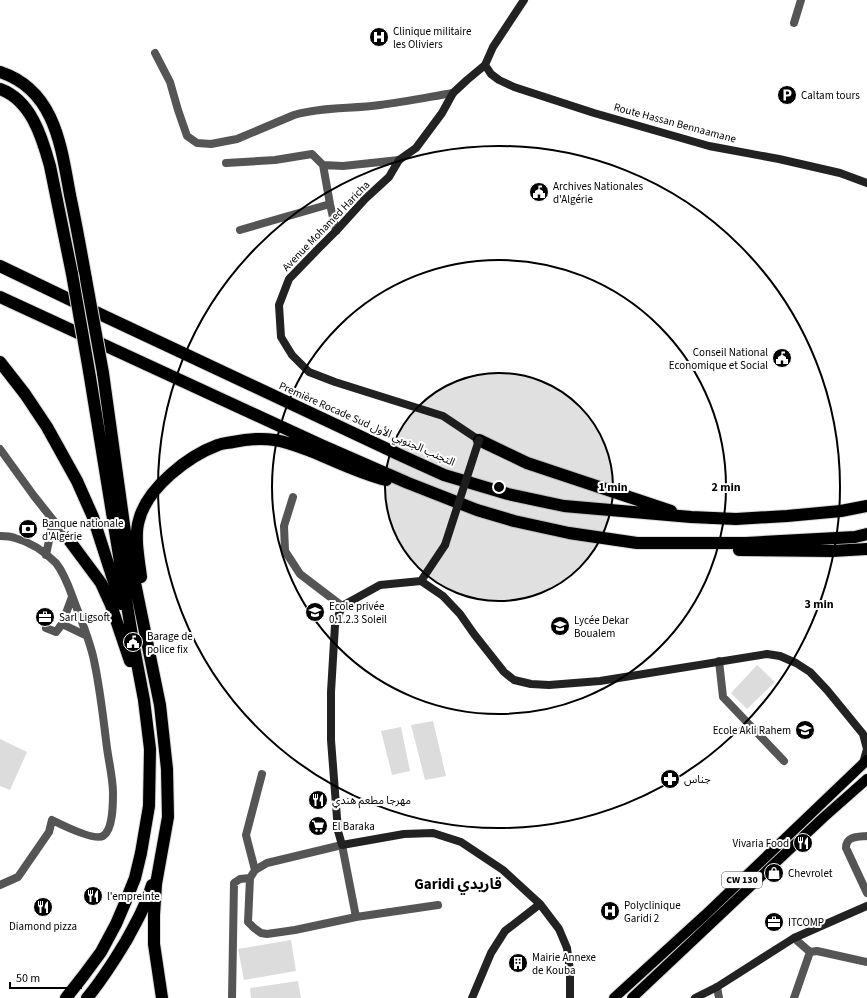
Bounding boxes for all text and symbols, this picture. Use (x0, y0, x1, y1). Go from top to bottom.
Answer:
place label: Clinique militaire les Oliviers (393, 24, 472, 52)
hospital icon: Clinique militaire les Oliviers (368, 26, 390, 48)
parking icon: Caltam tours (776, 84, 798, 106)
place label: Caltam tours (801, 88, 860, 103)
street label: Route Hassan Bennaamane (612, 99, 738, 147)
street label: Avenue Mohamed Haricha (279, 178, 373, 274)
place label: Archives Nationales d'Algérie (553, 179, 643, 207)
public building icon: Archives Nationales d'Algérie (528, 181, 550, 203)
place label: Conseil National Economique et Social (669, 345, 768, 373)
public building icon: Conseil National Economique et Social (771, 347, 793, 369)
street label: Première Rocade Sud التجنب الجنوبي الأول (276, 378, 457, 471)
text: 1 min (598, 479, 628, 496)
text: 2 min (711, 479, 741, 496)
centre of rings (492, 480, 506, 494)
place label: Banque nationale d'Algérie (42, 516, 124, 544)
bank icon: Banque nationale d'Algérie (17, 518, 39, 540)
text: 3 min (804, 596, 834, 613)
place label: Ecole privée 0.1.2.3 Soleil (329, 599, 387, 627)
school or university icon: Ecole privée 0.1.2.3 Soleil (304, 601, 326, 623)
office icon: Sarl Ligsoft (34, 606, 56, 628)
place label: Sarl Ligsoft (59, 610, 110, 625)
place label: Lycée Dekar Boualem (574, 613, 629, 641)
school or university icon: Lycée Dekar Boualem (549, 615, 571, 637)
place label: Barage de police fix (147, 629, 193, 657)
public building icon: Barage de police fix (122, 631, 144, 653)
school or university icon: Ecole Akli Rahem (794, 719, 816, 741)
place label: Ecole Akli Rahem (713, 723, 791, 738)
pharmacy icon: جناس (659, 768, 681, 790)
place label: جناس (684, 772, 711, 787)
restaurant icon: مهرجا مطعم هندي (307, 789, 329, 811)
place label: مهرجا مطعم هندي (332, 793, 411, 809)
supermarket icon: El Baraka (307, 815, 329, 837)
place label: El Baraka (332, 819, 375, 834)
restaurant icon: Vivaria Food (792, 832, 814, 854)
place label: Vivaria Food (733, 836, 789, 851)
shop icon: Chevrolet (763, 862, 785, 884)
place label: Chevrolet (788, 866, 833, 881)
road number: CW 130 (722, 872, 762, 888)
district label: Garidi قاريدي (414, 874, 502, 895)
restaurant icon: l'empreinte (82, 885, 104, 907)
place label: l'empreinte (107, 889, 160, 904)
restaurant icon: Diamond pizza (32, 896, 54, 918)
place label: Polyclinique Garidi 2 (624, 898, 681, 926)
hospital icon: Polyclinique Garidi 2 (599, 900, 621, 922)
office icon: ITCOMP (763, 911, 785, 933)
place label: ITCOMP (788, 915, 824, 930)
place label: Diamond pizza (9, 919, 77, 934)
place label: Mairie Annexe de Kouba (532, 950, 597, 978)
building icon: Mairie Annexe de Kouba (507, 952, 529, 974)
scale bar (10, 964, 81, 990)
text: 50 m (16, 970, 40, 987)

